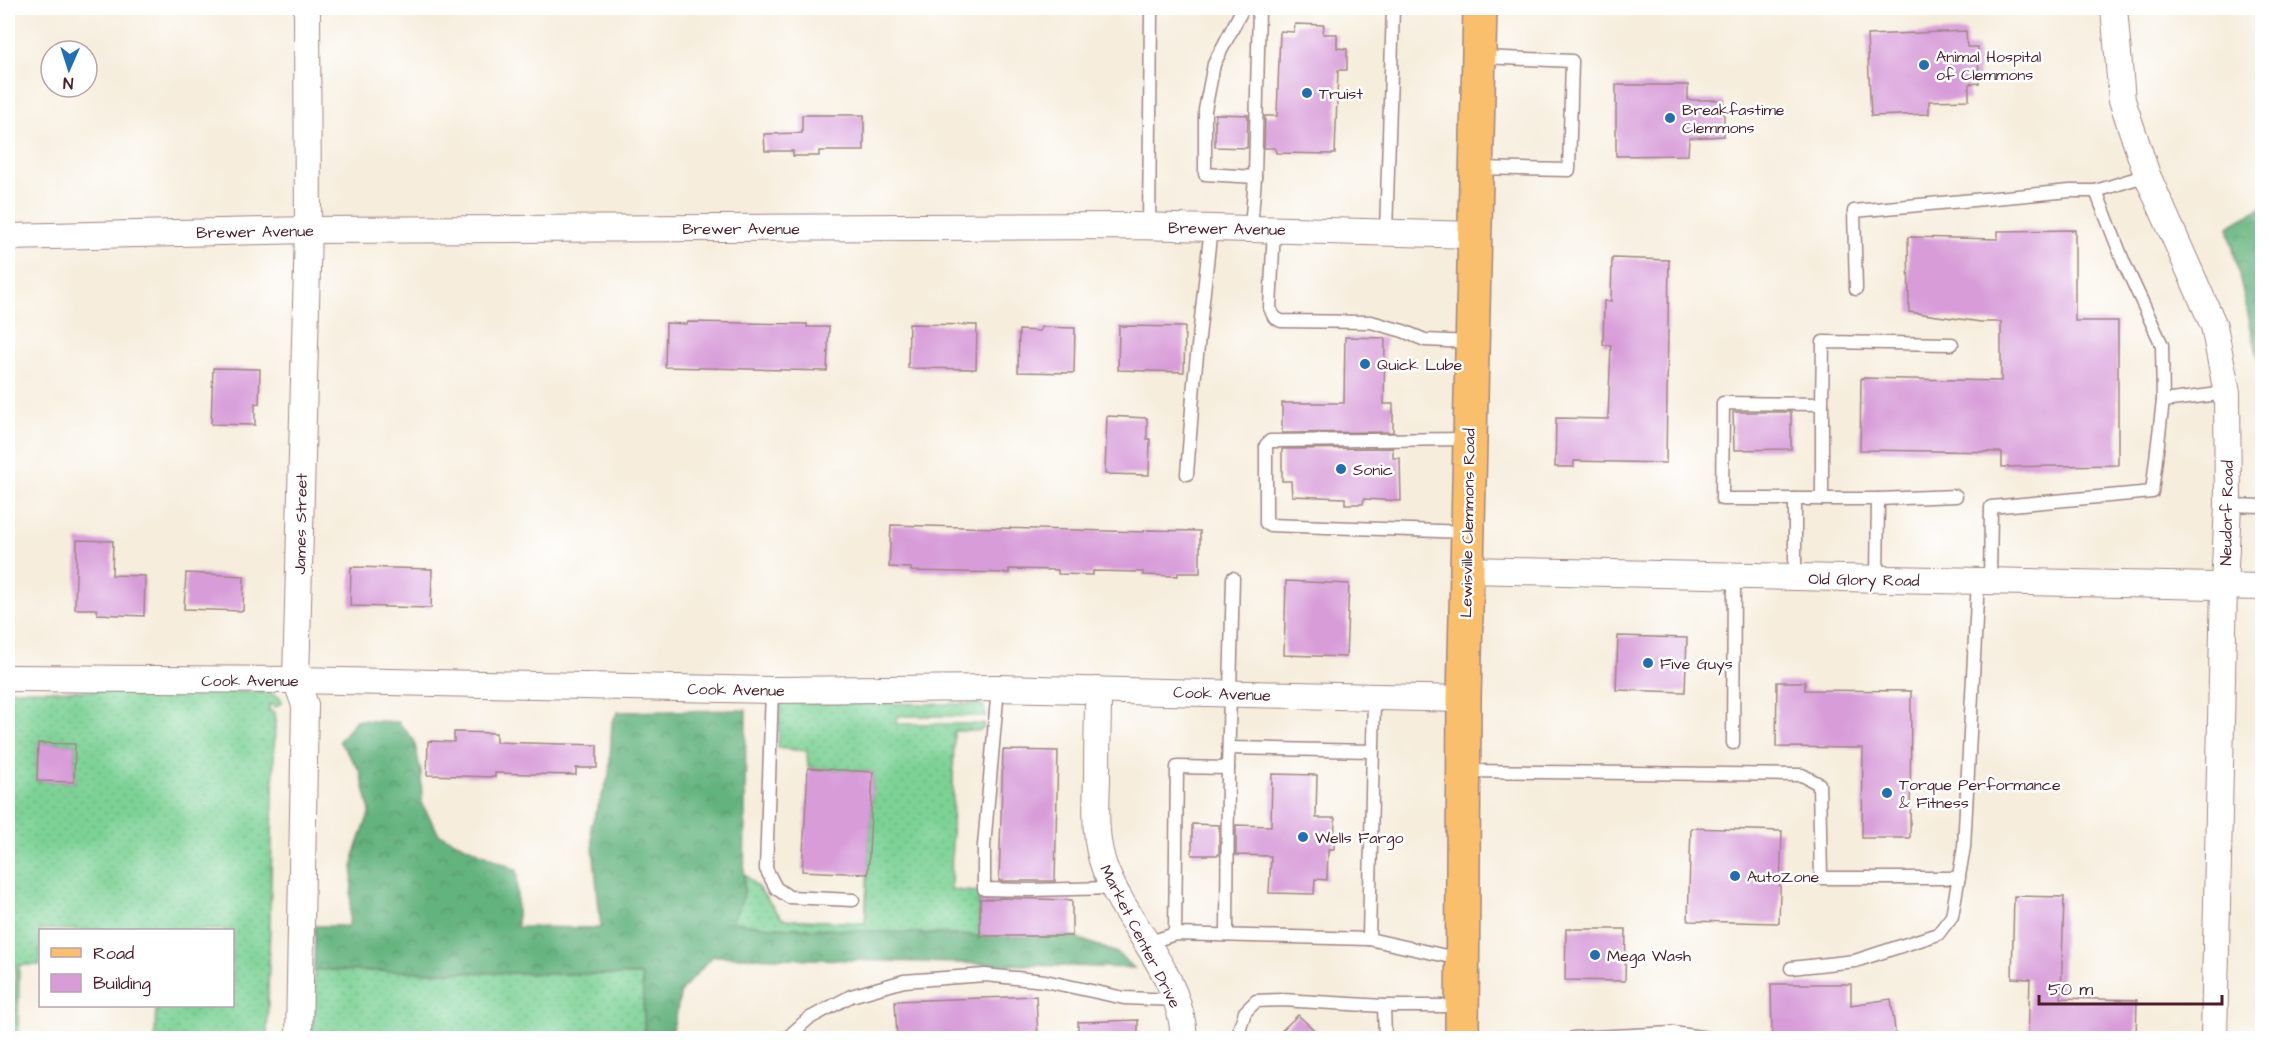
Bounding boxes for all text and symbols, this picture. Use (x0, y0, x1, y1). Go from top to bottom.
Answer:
north arrow (39, 39, 99, 99)
place label: Animal Hospital of Clemmons (1936, 46, 2041, 86)
marker: Animal Hospital of Clemmons (1917, 58, 1931, 72)
text: N (63, 72, 74, 94)
place label: Truist (1319, 83, 1363, 105)
marker: Truist (1300, 86, 1314, 100)
place label: Breakfastime Clemmons (1682, 99, 1785, 139)
marker: Breakfastime Clemmons (1663, 111, 1677, 125)
street label: Brewer Avenue (1168, 217, 1286, 241)
street label: Brewer Avenue (682, 218, 800, 240)
street label: Brewer Avenue (196, 220, 314, 244)
place label: Quick Lube (1377, 354, 1463, 376)
marker: Quick Lube (1358, 357, 1372, 371)
street label: Lewisville Clemmons Road (1455, 428, 1481, 618)
place label: Sonic (1353, 459, 1393, 481)
street label: Neudorf Road (2215, 460, 2239, 566)
marker: Sonic (1334, 462, 1348, 476)
street label: James Street (289, 473, 313, 575)
street label: Old Glory Road (1808, 568, 1920, 593)
place label: Five Guys (1660, 653, 1733, 676)
marker: Five Guys (1641, 656, 1655, 670)
street label: Cook Avenue (201, 670, 299, 692)
street label: Cook Avenue (687, 678, 785, 702)
street label: Cook Avenue (1173, 681, 1271, 707)
place label: Torque Performance & Fitness (1899, 774, 2061, 814)
marker: Torque Performance & Fitness (1880, 786, 1894, 800)
place label: Wells Fargo (1315, 827, 1403, 850)
marker: Wells Fargo (1296, 830, 1310, 844)
street label: Market Center Drive (1094, 861, 1186, 1012)
place label: AutoZone (1747, 866, 1819, 888)
marker: AutoZone (1728, 869, 1742, 883)
legend (39, 929, 234, 1007)
text: Road (93, 941, 134, 966)
place label: Mega Wash (1607, 945, 1691, 968)
marker: Mega Wash (1588, 948, 1602, 962)
scale bar (2039, 968, 2222, 1006)
text: Building (93, 971, 151, 997)
text: 50 m (2048, 977, 2093, 1002)

